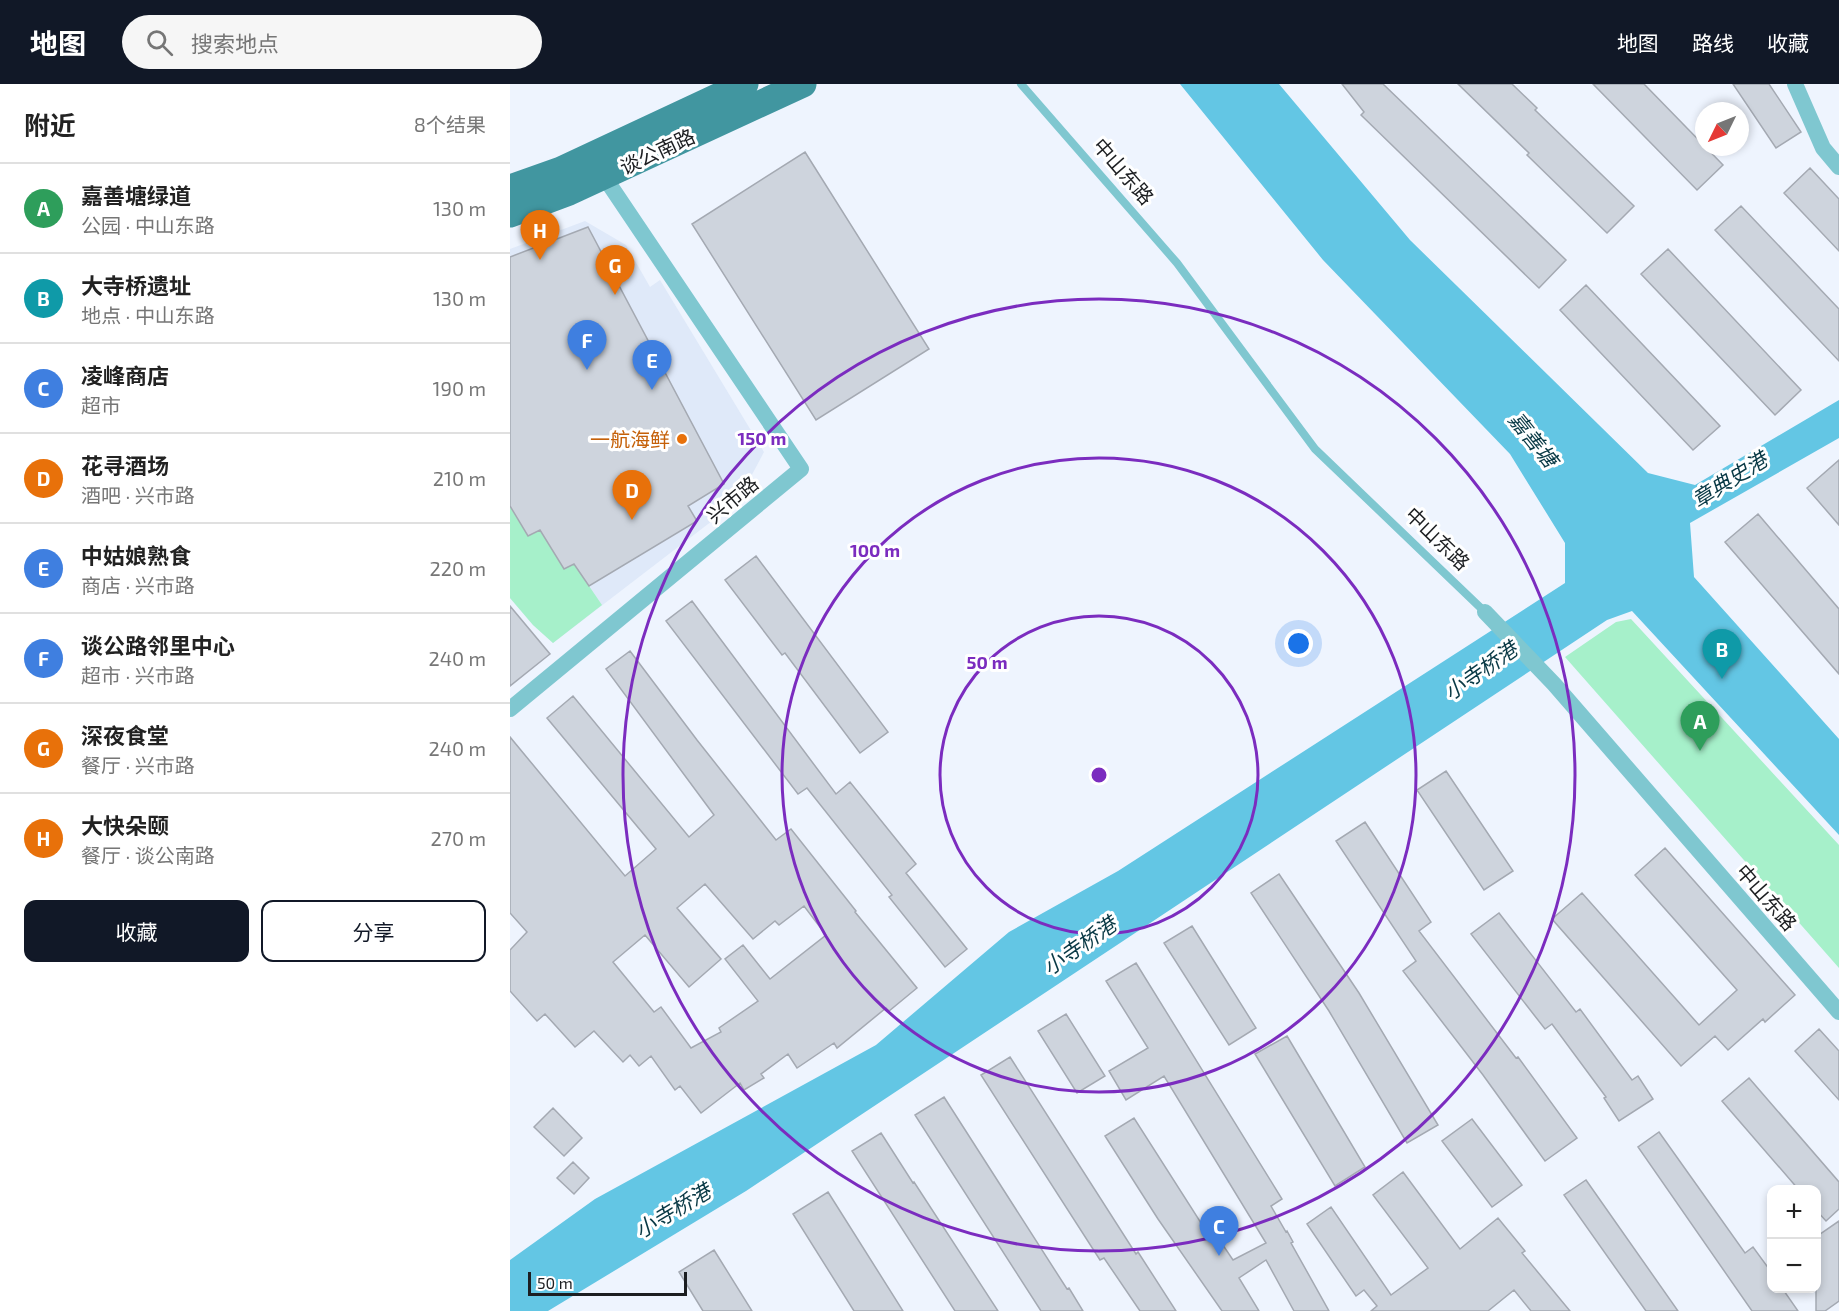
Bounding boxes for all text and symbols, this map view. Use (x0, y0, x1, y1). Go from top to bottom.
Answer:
search box (122, 15, 542, 69)
text: 地图 (30, 26, 86, 60)
icon: search (143, 26, 176, 59)
text: 搜索地点 (191, 30, 279, 56)
text: 地图 (1617, 30, 1659, 55)
text: 路线 (1692, 30, 1734, 55)
text: 收藏 (1767, 30, 1809, 55)
north arrow (1695, 102, 1749, 156)
text: 附近 (24, 109, 76, 140)
text: 8个结果 (414, 112, 486, 136)
street label: 谈公南路 (616, 123, 698, 179)
street label: 中山东路 (1089, 133, 1159, 209)
text: 嘉善塘绿道 (81, 182, 191, 208)
text: A (37, 196, 50, 220)
text: 130 m (433, 196, 486, 220)
pin: H (520, 210, 560, 260)
text: 公园 · 中山东路 (81, 213, 215, 237)
pin: G (596, 246, 634, 295)
text: 大寺桥遗址 (81, 272, 191, 298)
text: B (37, 286, 50, 310)
text: 130 m (433, 286, 486, 310)
text: 地点 · 中山东路 (81, 303, 215, 327)
pin: F (568, 320, 607, 370)
pin: E (632, 340, 672, 390)
text: 凌峰商店 (81, 362, 169, 388)
text: C (38, 376, 49, 400)
text: 190 m (433, 376, 486, 400)
text: 超市 (81, 393, 121, 417)
water label: 嘉善塘 (1504, 407, 1565, 474)
place label: 一航海鲜 (590, 427, 670, 451)
text: 150 m (738, 427, 786, 449)
marker: 一航海鲜 (675, 432, 689, 446)
water label: 章典史港 (1687, 445, 1774, 512)
text: 花寻酒场 (81, 452, 169, 478)
text: D (37, 466, 50, 490)
text: 210 m (433, 466, 486, 490)
pin: D (612, 470, 652, 520)
street label: 兴市路 (701, 471, 763, 527)
text: 酒吧 · 兴市路 (81, 483, 195, 507)
street label: 中山东路 (1401, 502, 1475, 574)
text: 100 m (850, 539, 900, 561)
text: 中姑娘熟食 (81, 542, 191, 568)
text: E (38, 556, 49, 580)
text: 220 m (429, 556, 486, 580)
text: 商店 · 兴市路 (81, 573, 195, 597)
your location (1284, 629, 1313, 658)
pin: B (1702, 630, 1742, 679)
text: 谈公路邻里中心 (81, 632, 235, 658)
water label: 小寺桥港 (1438, 634, 1524, 704)
text: F (38, 646, 49, 670)
text: 240 m (428, 646, 486, 670)
text: 50 m (966, 651, 1008, 673)
text: 超市 · 兴市路 (81, 663, 195, 687)
pin: A (1680, 702, 1720, 751)
text: 深夜食堂 (81, 722, 169, 748)
text: G (37, 736, 50, 760)
text: 240 m (428, 736, 486, 760)
text: 餐厅 · 兴市路 (81, 753, 195, 777)
centre of rings (1089, 765, 1109, 785)
text: 大快朵颐 (81, 812, 169, 838)
text: H (37, 826, 50, 850)
text: 270 m (430, 826, 486, 850)
text: 餐厅 · 谈公南路 (81, 843, 215, 867)
street label: 中山东路 (1732, 859, 1802, 935)
button: 收藏 (24, 900, 249, 962)
button: 分享 (261, 900, 486, 962)
water label: 小寺桥港 (1037, 909, 1123, 979)
water label: 小寺桥港 (630, 1176, 717, 1242)
map controls (1767, 1185, 1821, 1293)
button: + (1767, 1185, 1821, 1239)
pin: C (1200, 1206, 1238, 1256)
button: − (1767, 1239, 1821, 1293)
scale bar (528, 1269, 687, 1296)
text: 50 m (537, 1273, 573, 1292)

